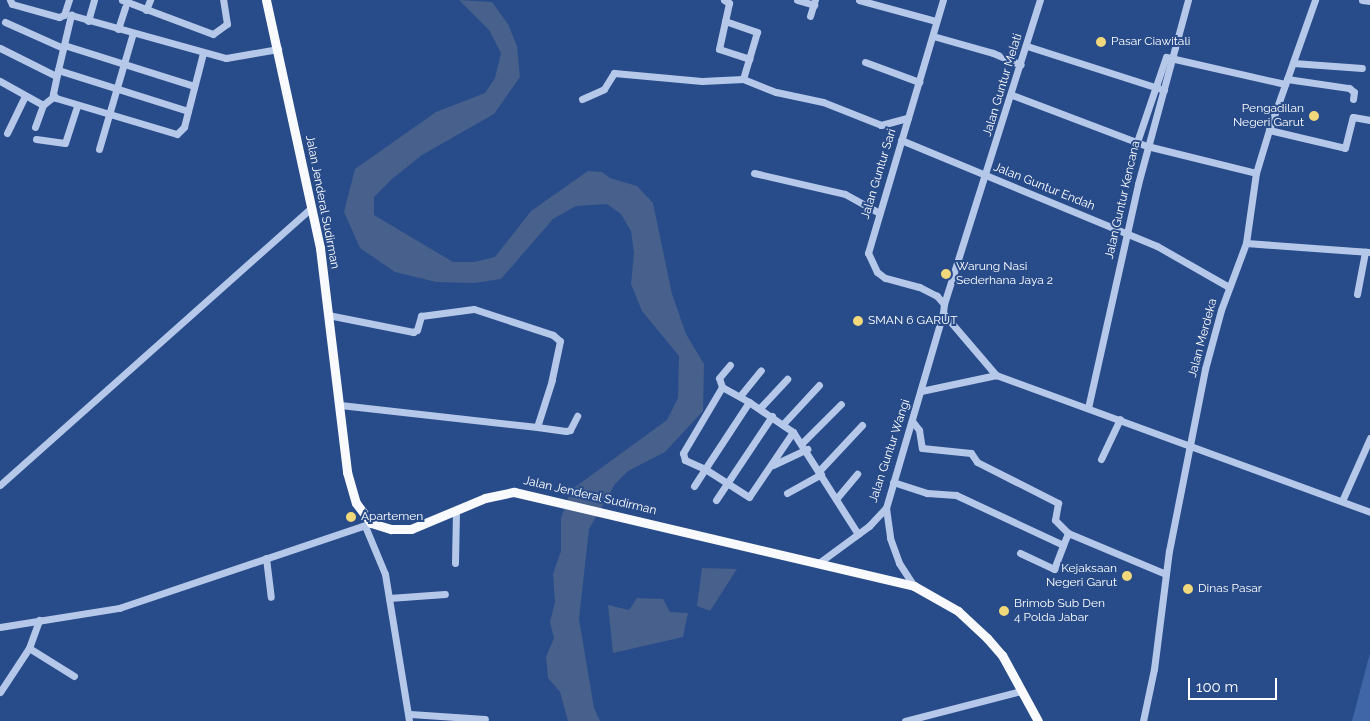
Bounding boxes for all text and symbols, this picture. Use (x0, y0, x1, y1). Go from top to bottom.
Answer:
street label: Jalan Guntur Melati (980, 32, 1026, 138)
place label: Pasar Ciawitali (1111, 35, 1191, 49)
marker: Pasar Ciawitali (1095, 36, 1107, 48)
place label: Pengadilan Negeri Garut (1233, 102, 1304, 130)
marker: Pengadilan Negeri Garut (1308, 110, 1320, 122)
street label: Jalan Guntur Sari (858, 127, 900, 221)
street label: Jalan Jenderal Sudirman (302, 134, 342, 270)
street label: Jalan Guntur Kencana (1102, 139, 1144, 261)
street label: Jalan Guntur Endah (991, 160, 1097, 214)
place label: Warung Nasi Sederhana Jaya 2 (956, 260, 1053, 288)
marker: Warung Nasi Sederhana Jaya 2 (940, 268, 952, 280)
street label: Jalan Merdeka (1186, 297, 1220, 379)
place label: SMAN 6 GARUT (868, 314, 957, 328)
marker: SMAN 6 GARUT (852, 315, 864, 327)
street label: Jalan Guntur Wangi (866, 397, 914, 505)
street label: Jalan Jenderal Sudirman (522, 474, 658, 518)
place label: Apartemen (361, 510, 423, 524)
marker: Apartemen (345, 511, 357, 523)
place label: Kejaksaan Negeri Garut (1046, 562, 1117, 590)
marker: Kejaksaan Negeri Garut (1121, 570, 1133, 582)
place label: Dinas Pasar (1198, 582, 1262, 596)
marker: Dinas Pasar (1182, 583, 1194, 595)
place label: Brimob Sub Den 4 Polda Jabar (1014, 597, 1105, 625)
marker: Brimob Sub Den 4 Polda Jabar (998, 605, 1010, 617)
scale bar (1190, 668, 1279, 700)
text: 100 m (1196, 678, 1238, 696)

